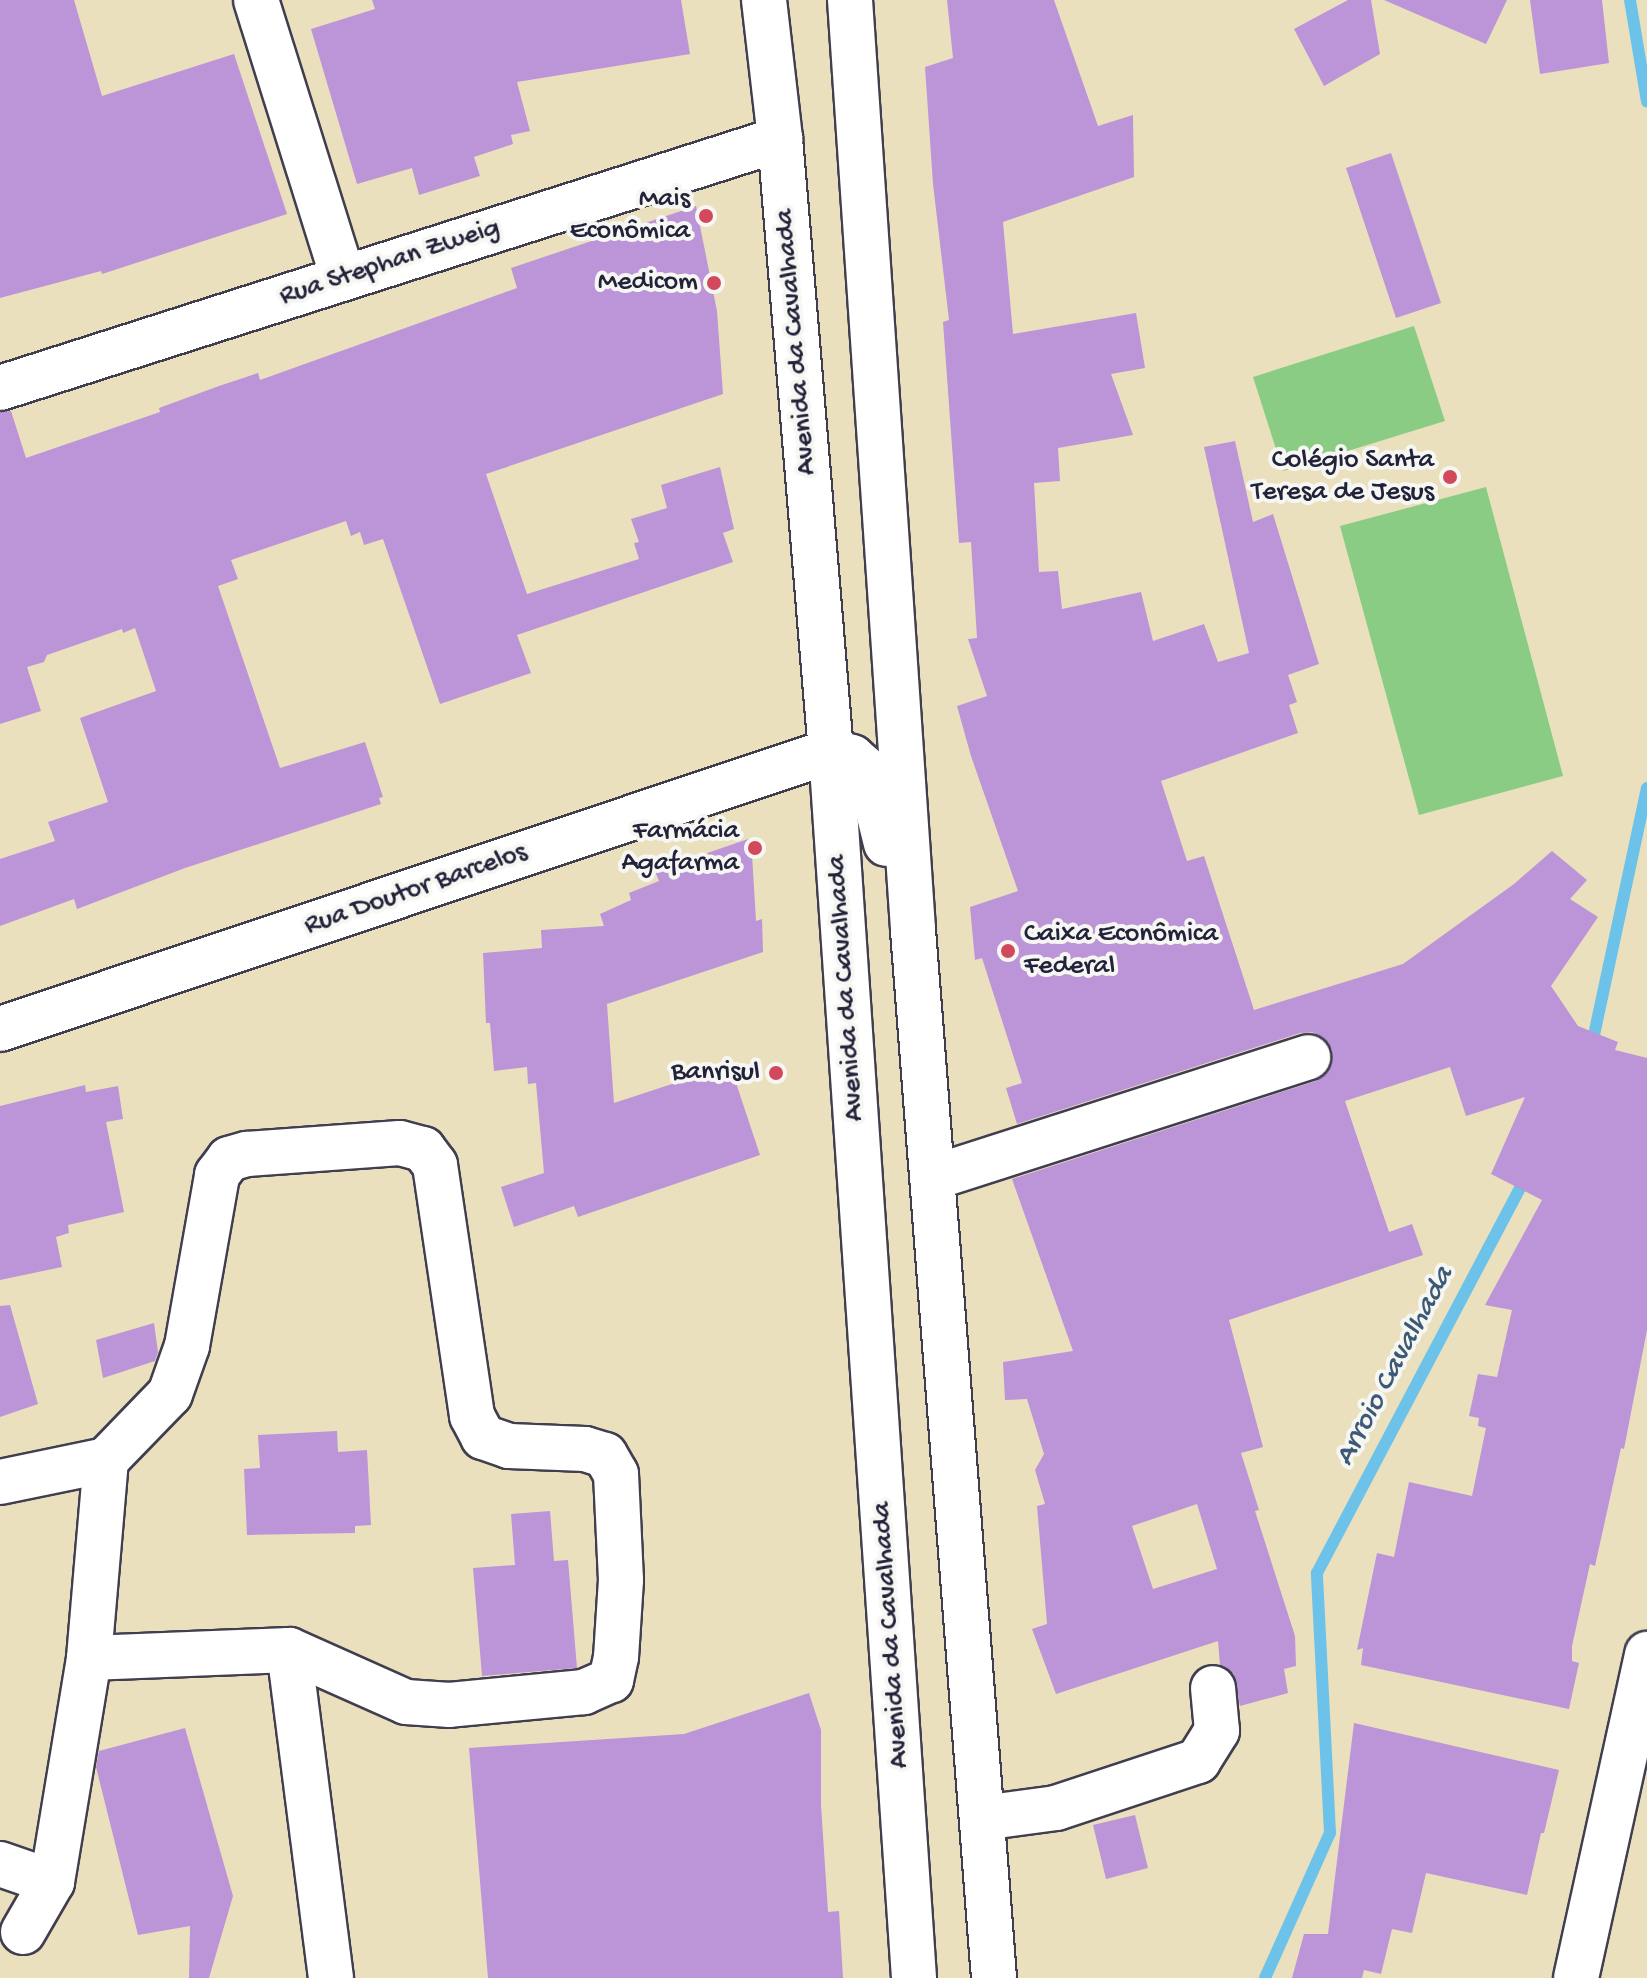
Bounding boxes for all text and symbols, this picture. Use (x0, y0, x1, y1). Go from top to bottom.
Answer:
place label: Mais Econômica (570, 183, 690, 249)
marker: Mais Econômica (697, 207, 715, 225)
street label: Avenida da Cavalhada (769, 207, 825, 477)
street label: Rua Stephan Zweig (276, 212, 504, 314)
place label: Medicom (598, 266, 698, 300)
marker: Medicom (705, 274, 723, 292)
place label: Colégio Santa Teresa de Jesus (1251, 444, 1434, 510)
marker: Colégio Santa Teresa de Jesus (1441, 468, 1459, 486)
place label: Farmácia Agafarma (622, 815, 739, 881)
street label: Rua Doutor Barcelos (300, 836, 532, 944)
marker: Farmácia Agafarma (746, 839, 764, 857)
street label: Avenida da Cavalhada (821, 854, 873, 1122)
place label: Caixa Econômica Federal (1024, 918, 1218, 984)
marker: Caixa Econômica Federal (999, 942, 1017, 960)
place label: Banrisul (671, 1056, 760, 1090)
marker: Banrisul (767, 1064, 785, 1082)
water label: Arroio Cavalhada (1328, 1261, 1464, 1473)
street label: Avenida da Cavalhada (866, 1501, 918, 1769)

